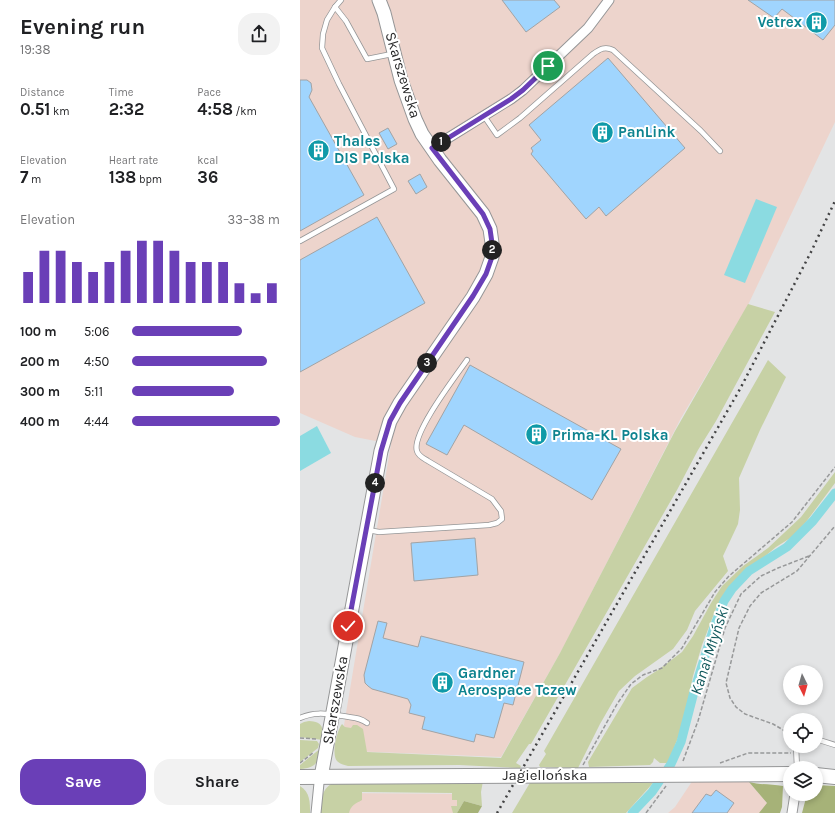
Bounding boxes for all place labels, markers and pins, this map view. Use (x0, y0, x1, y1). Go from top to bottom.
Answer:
building icon: Vetrex (804, 9, 830, 35)
place label: Vetrex (758, 13, 803, 31)
pin (531, 49, 565, 83)
building icon: PanLink (590, 119, 616, 145)
place label: PanLink (618, 123, 676, 141)
place label: Thales DIS Polska (334, 132, 410, 167)
pin: 1 (431, 132, 451, 152)
building icon: Thales DIS Polska (306, 137, 332, 163)
pin: 2 (482, 240, 502, 260)
pin: 3 (417, 353, 437, 373)
building icon: Prima-KL Polska (524, 422, 550, 448)
place label: Prima-KL Polska (552, 426, 668, 444)
pin: 4 (365, 473, 385, 493)
pin (331, 609, 365, 643)
place label: Gardner Aerospace Tczew (458, 664, 577, 699)
building icon: Gardner Aerospace Tczew (429, 669, 455, 695)

